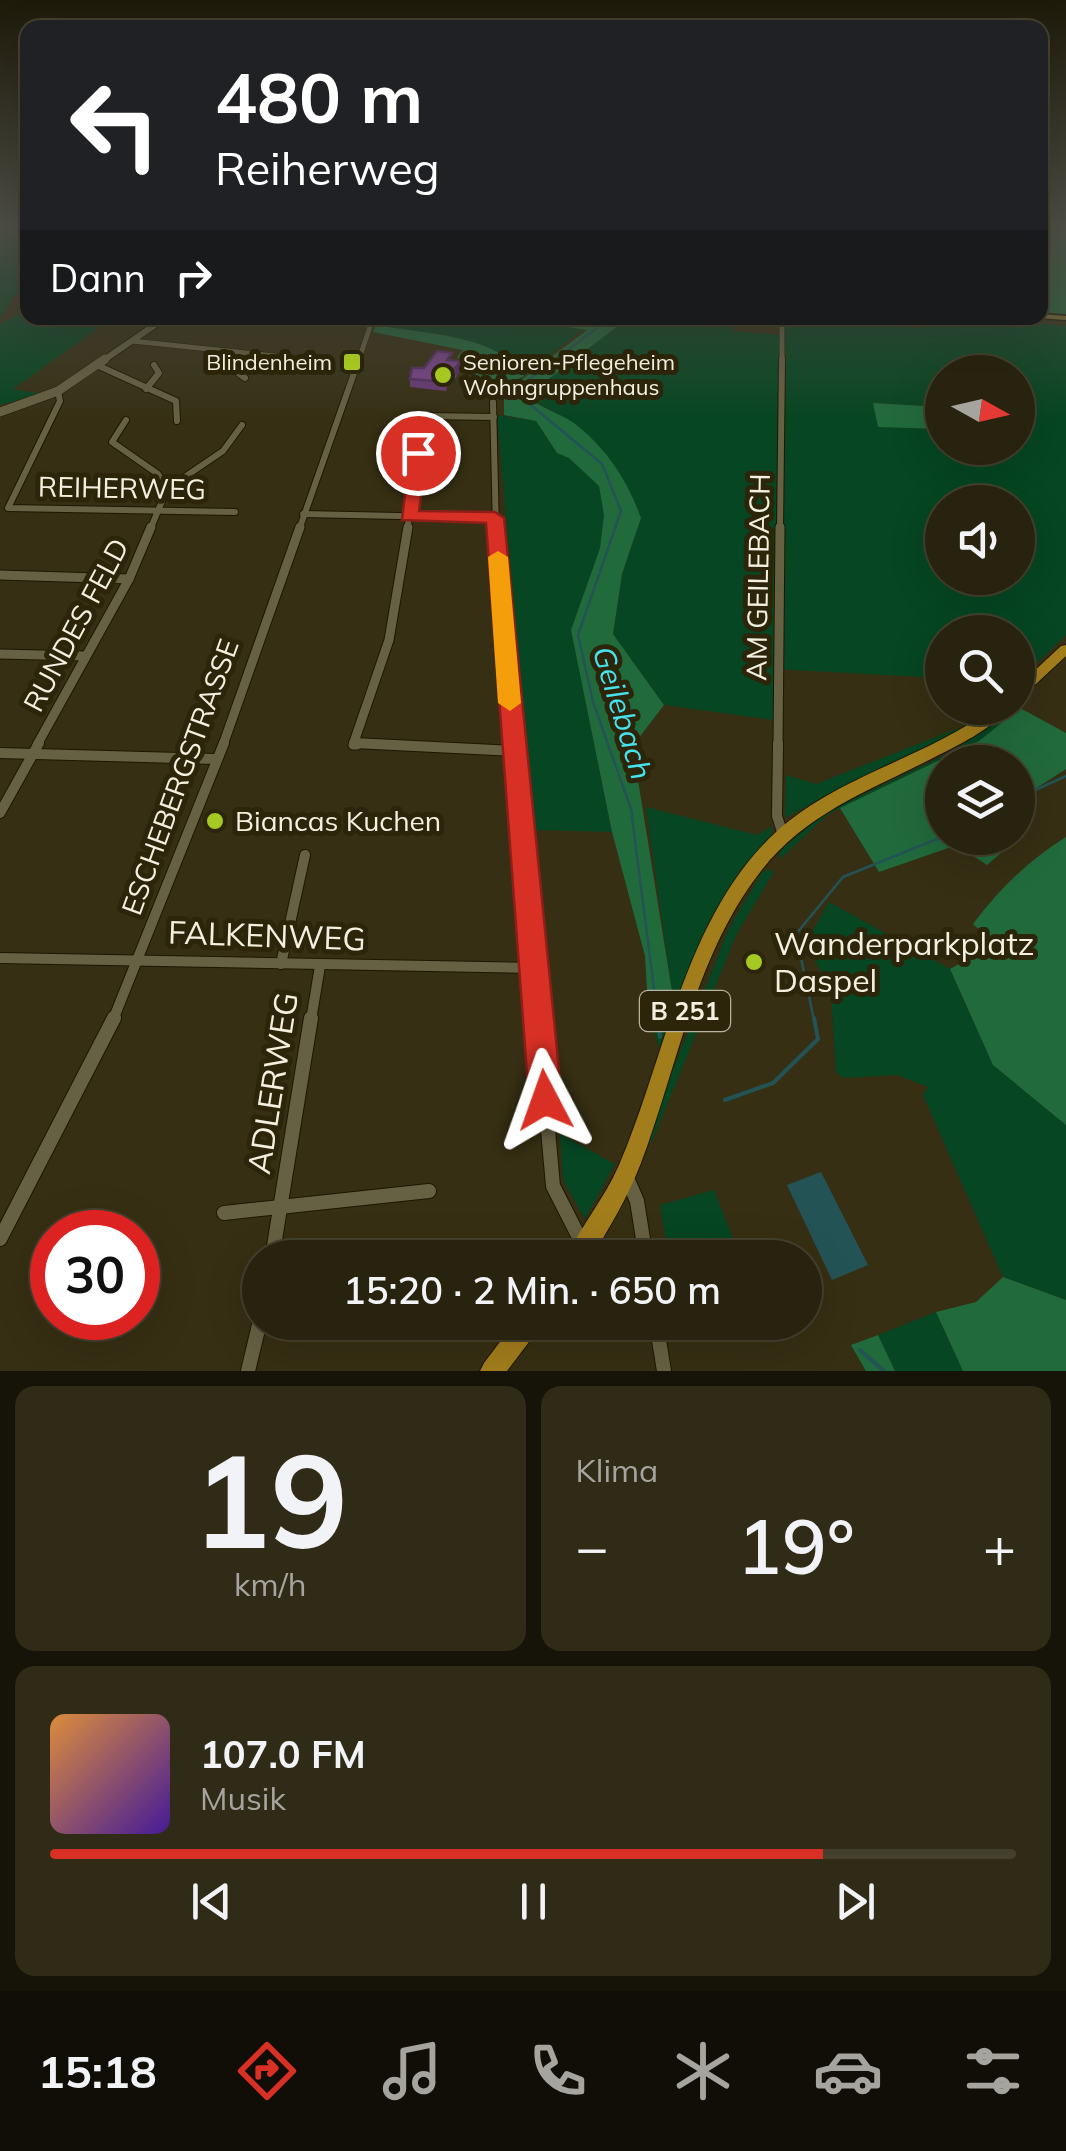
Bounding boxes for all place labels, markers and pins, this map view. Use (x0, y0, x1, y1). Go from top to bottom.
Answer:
place label: Blindenheim (206, 348, 332, 376)
place label: Senioren-Pflegeheim Wohngruppenhaus (463, 348, 675, 401)
marker: Blindenheim (341, 351, 363, 373)
marker: Senioren-Pflegeheim Wohngruppenhaus (432, 364, 454, 386)
pin (376, 411, 461, 496)
place label: Biancas Kuchen (235, 803, 441, 838)
marker: Biancas Kuchen (204, 810, 226, 832)
place label: Wanderparkplatz Daspel (774, 923, 1034, 1000)
marker: Wanderparkplatz Daspel (743, 951, 765, 973)

